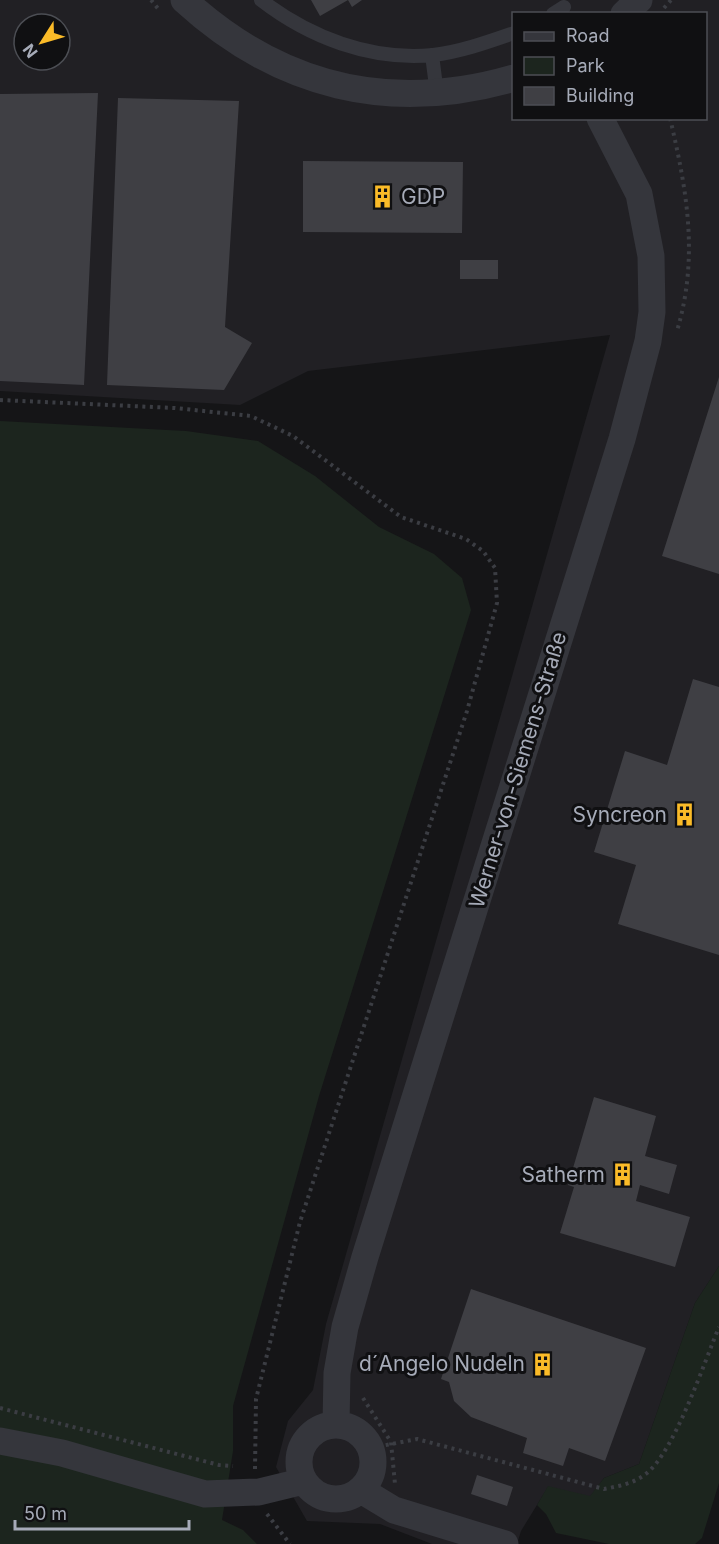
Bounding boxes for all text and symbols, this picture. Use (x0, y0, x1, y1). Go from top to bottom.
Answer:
north arrow (12, 12, 72, 72)
legend (512, 12, 707, 120)
text: Road (566, 25, 609, 46)
text: N (18, 40, 42, 62)
text: Park (566, 55, 605, 76)
text: Building (566, 85, 634, 106)
building icon: GDP (370, 184, 396, 210)
place label: GDP (401, 184, 445, 209)
street label: Werner-von-Siemens-Straße (464, 629, 571, 911)
place label: Syncreon (573, 802, 667, 827)
building icon: Syncreon (672, 802, 698, 828)
place label: Satherm (522, 1162, 605, 1187)
building icon: Satherm (610, 1162, 636, 1188)
place label: d´Angelo Nudeln (359, 1351, 525, 1376)
building icon: d´Angelo Nudeln (530, 1351, 556, 1377)
scale bar (15, 1493, 189, 1531)
text: 50 m (24, 1503, 67, 1524)

